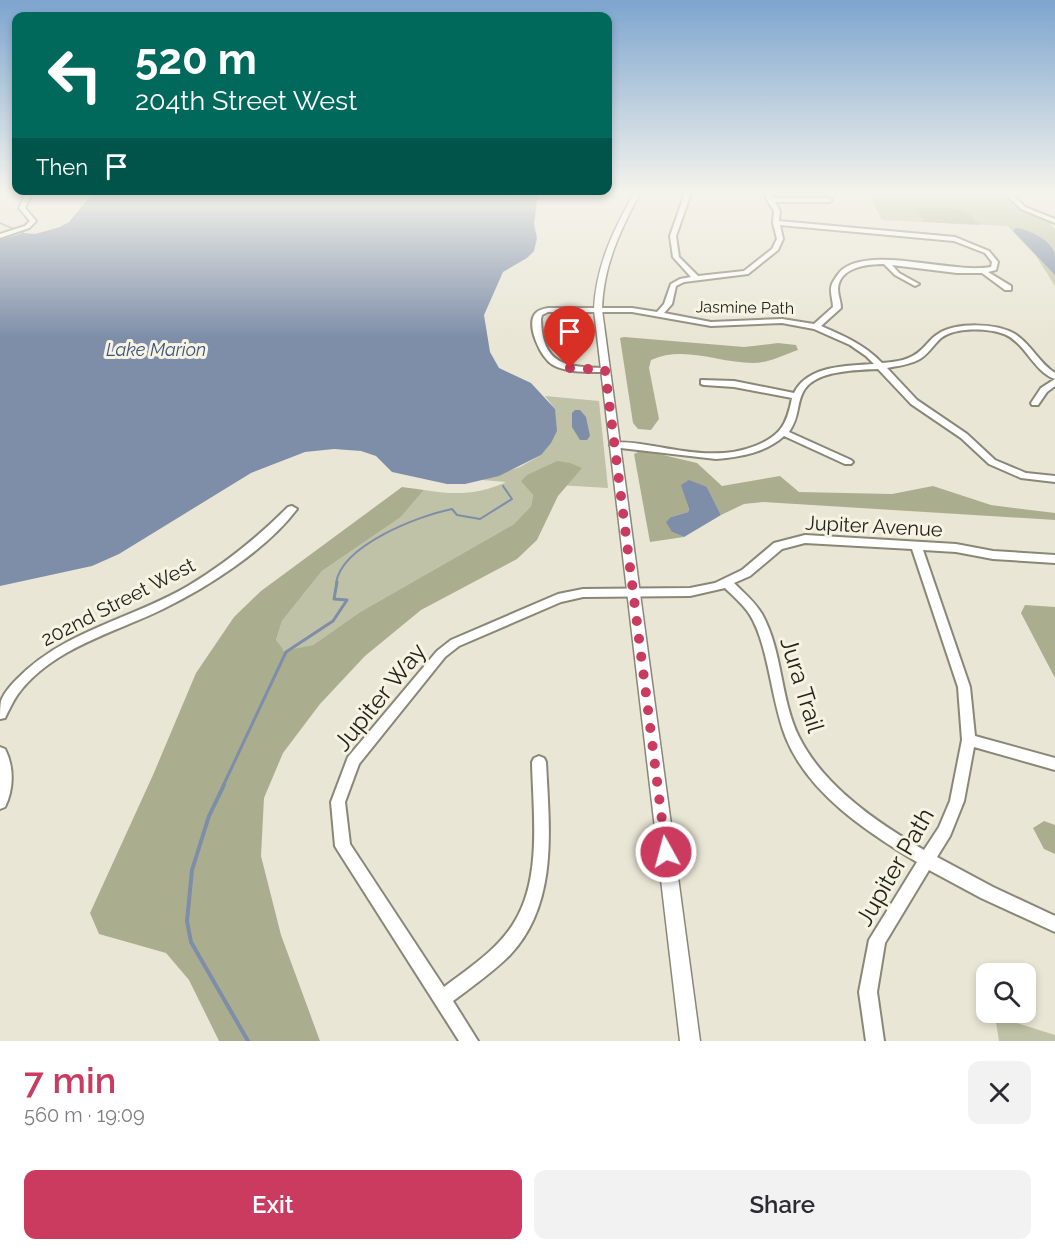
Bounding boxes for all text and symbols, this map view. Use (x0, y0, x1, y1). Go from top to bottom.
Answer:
text: 520 m (135, 35, 257, 84)
icon: left (36, 36, 114, 114)
text: 204th Street West (135, 85, 357, 116)
icon: arrive (100, 150, 133, 183)
text: Then (36, 154, 88, 180)
street label: Jasmine Path (696, 297, 794, 318)
pin (544, 306, 595, 368)
icon: arrive (553, 315, 586, 348)
water label: Lake Marion (106, 339, 206, 360)
street label: Jupiter Avenue (805, 510, 944, 542)
street label: 202nd Street West (37, 553, 199, 651)
street label: Jura Trail (774, 634, 831, 737)
street label: Jupiter Way (327, 637, 432, 756)
street label: Jupiter Path (849, 803, 940, 931)
position arrow (634, 820, 698, 884)
map controls (976, 963, 1036, 1023)
button: search (976, 963, 1036, 1023)
text: 7 min (24, 1059, 116, 1101)
button: close (968, 1061, 1031, 1124)
text: 560 m · 19:09 (24, 1103, 145, 1127)
button: Exit (24, 1170, 522, 1239)
button: Share (534, 1170, 1031, 1239)

